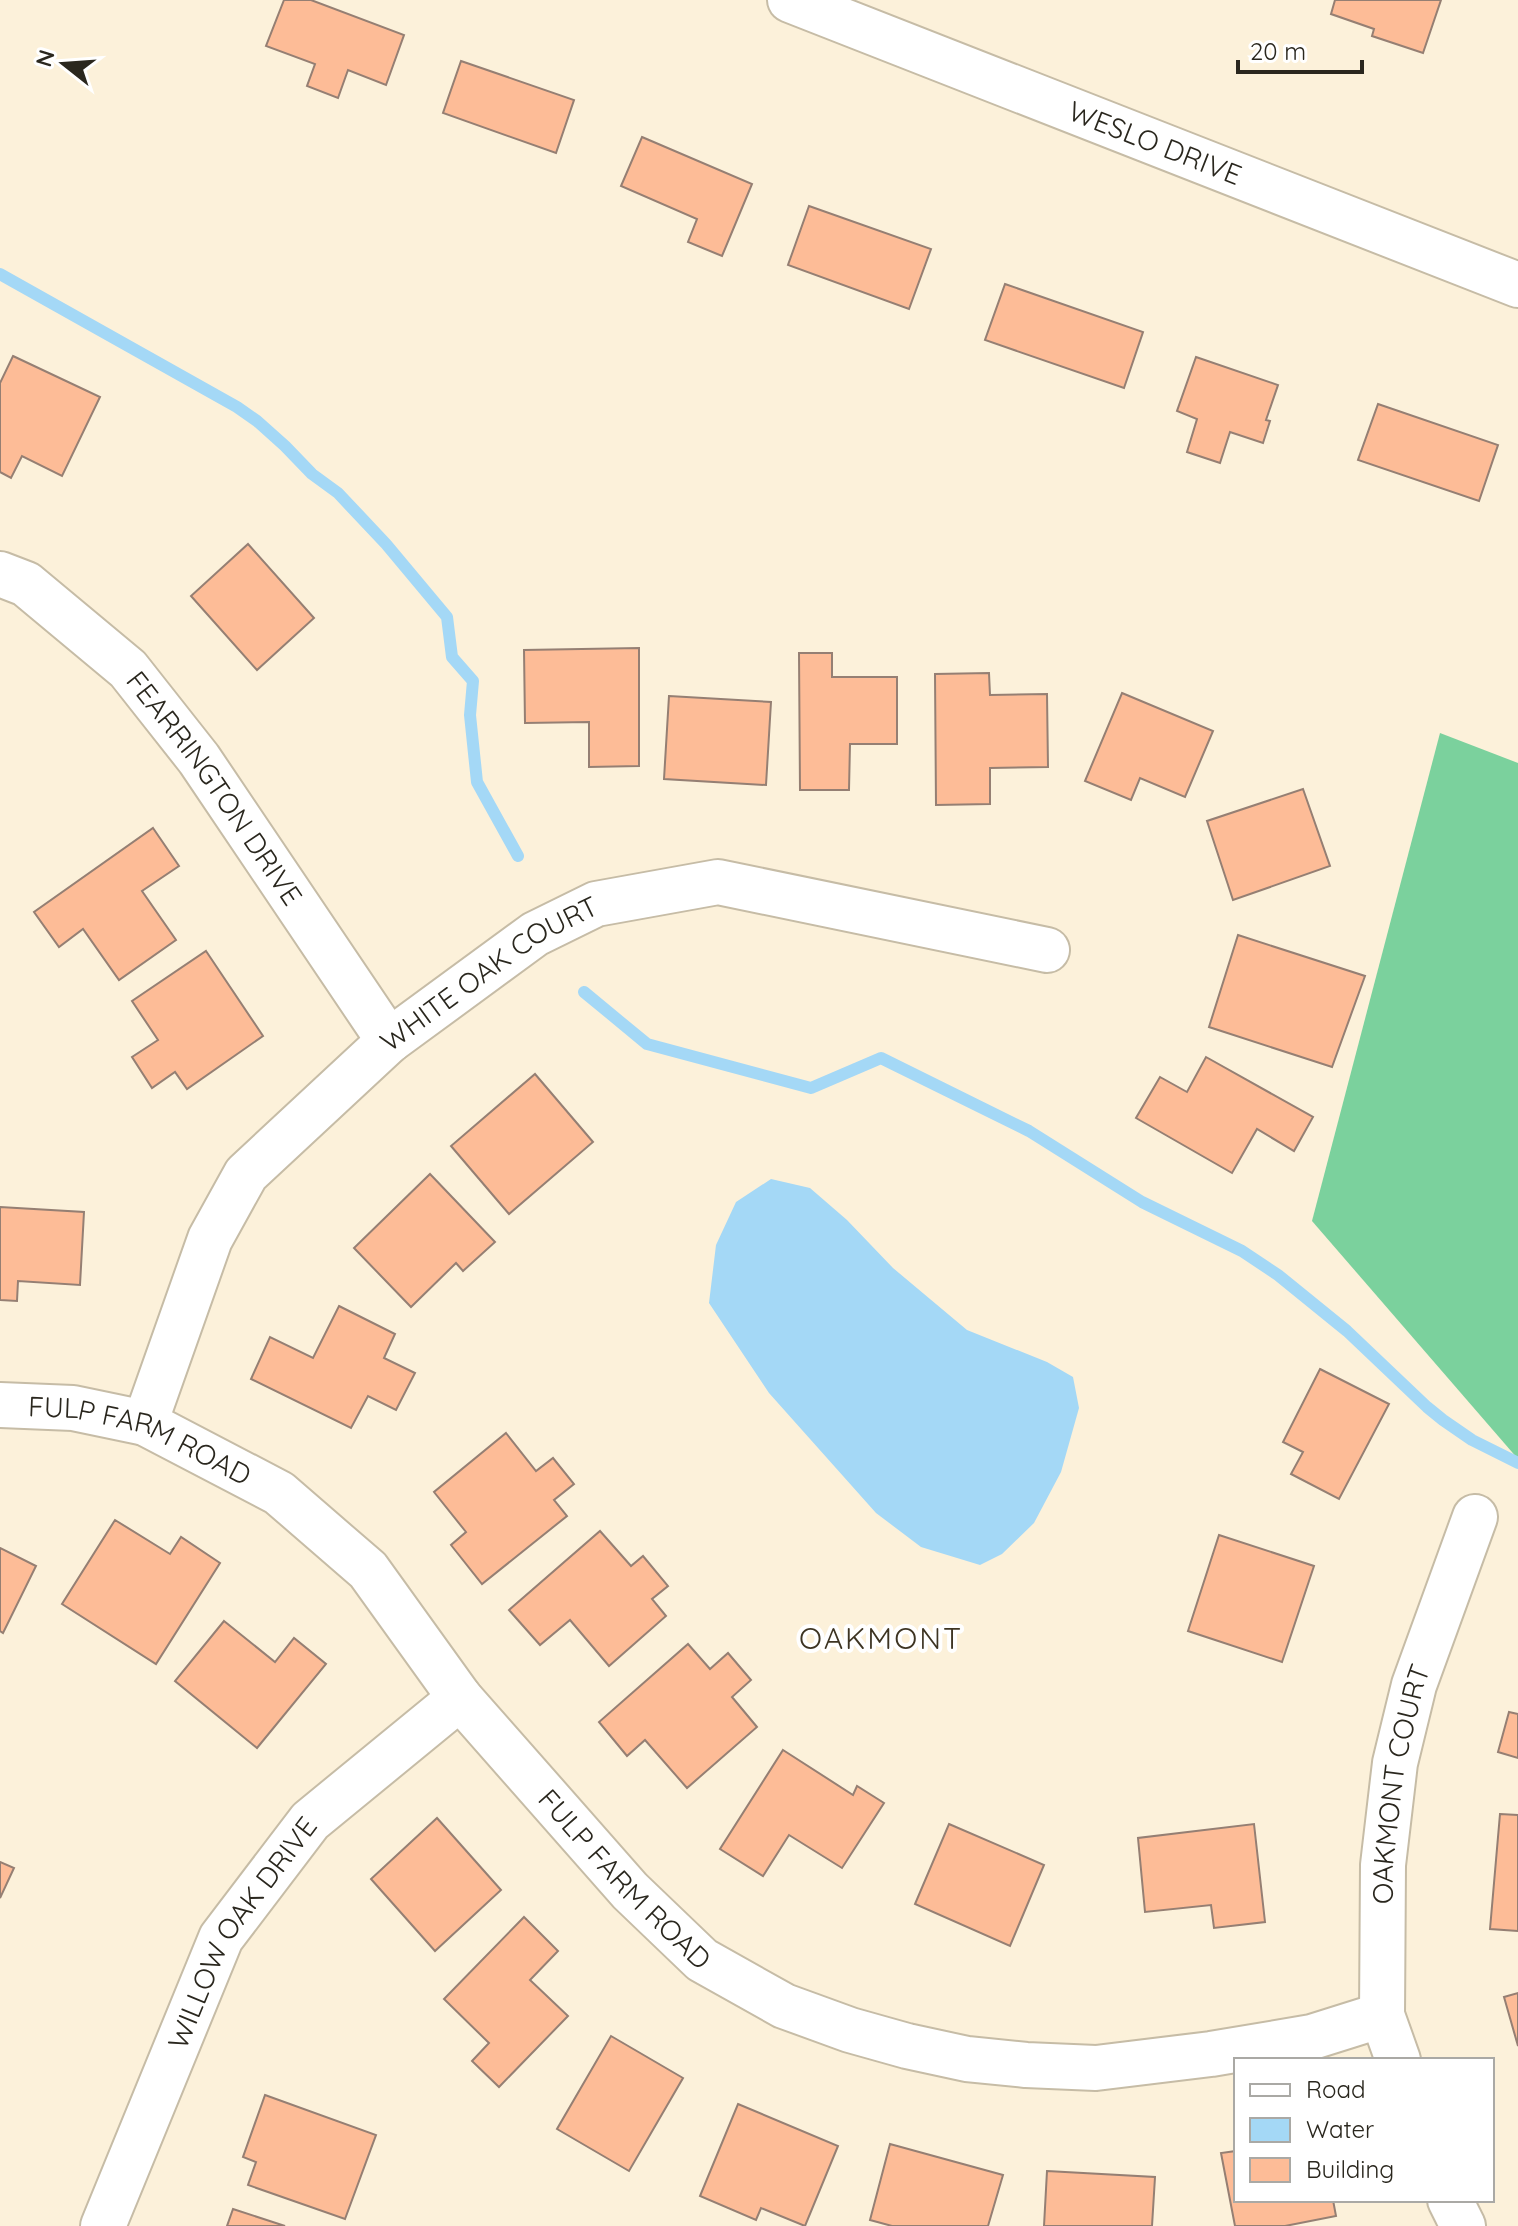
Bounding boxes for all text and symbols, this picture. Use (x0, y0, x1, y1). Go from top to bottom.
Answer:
north arrow (24, 24, 104, 104)
scale bar (1238, 24, 1362, 74)
text: 20 m (1250, 36, 1306, 66)
text: N (29, 46, 61, 70)
street label: WESLO DRIVE (1064, 93, 1247, 192)
street label: FEARRINGTON DRIVE (119, 664, 310, 912)
street label: WHITE OAK COURT (373, 888, 604, 1059)
street label: FULP FARM ROAD (27, 1388, 257, 1492)
district label: OAKMONT (799, 1619, 963, 1657)
street label: OAKMONT COURT (1365, 1659, 1437, 1904)
street label: FULP FARM ROAD (531, 1781, 719, 1976)
street label: WILLOW OAK DRIVE (159, 1809, 324, 2054)
legend (1234, 2058, 1494, 2202)
text: Road (1306, 2074, 1366, 2104)
text: Water (1306, 2114, 1374, 2144)
text: Building (1306, 2154, 1394, 2184)

